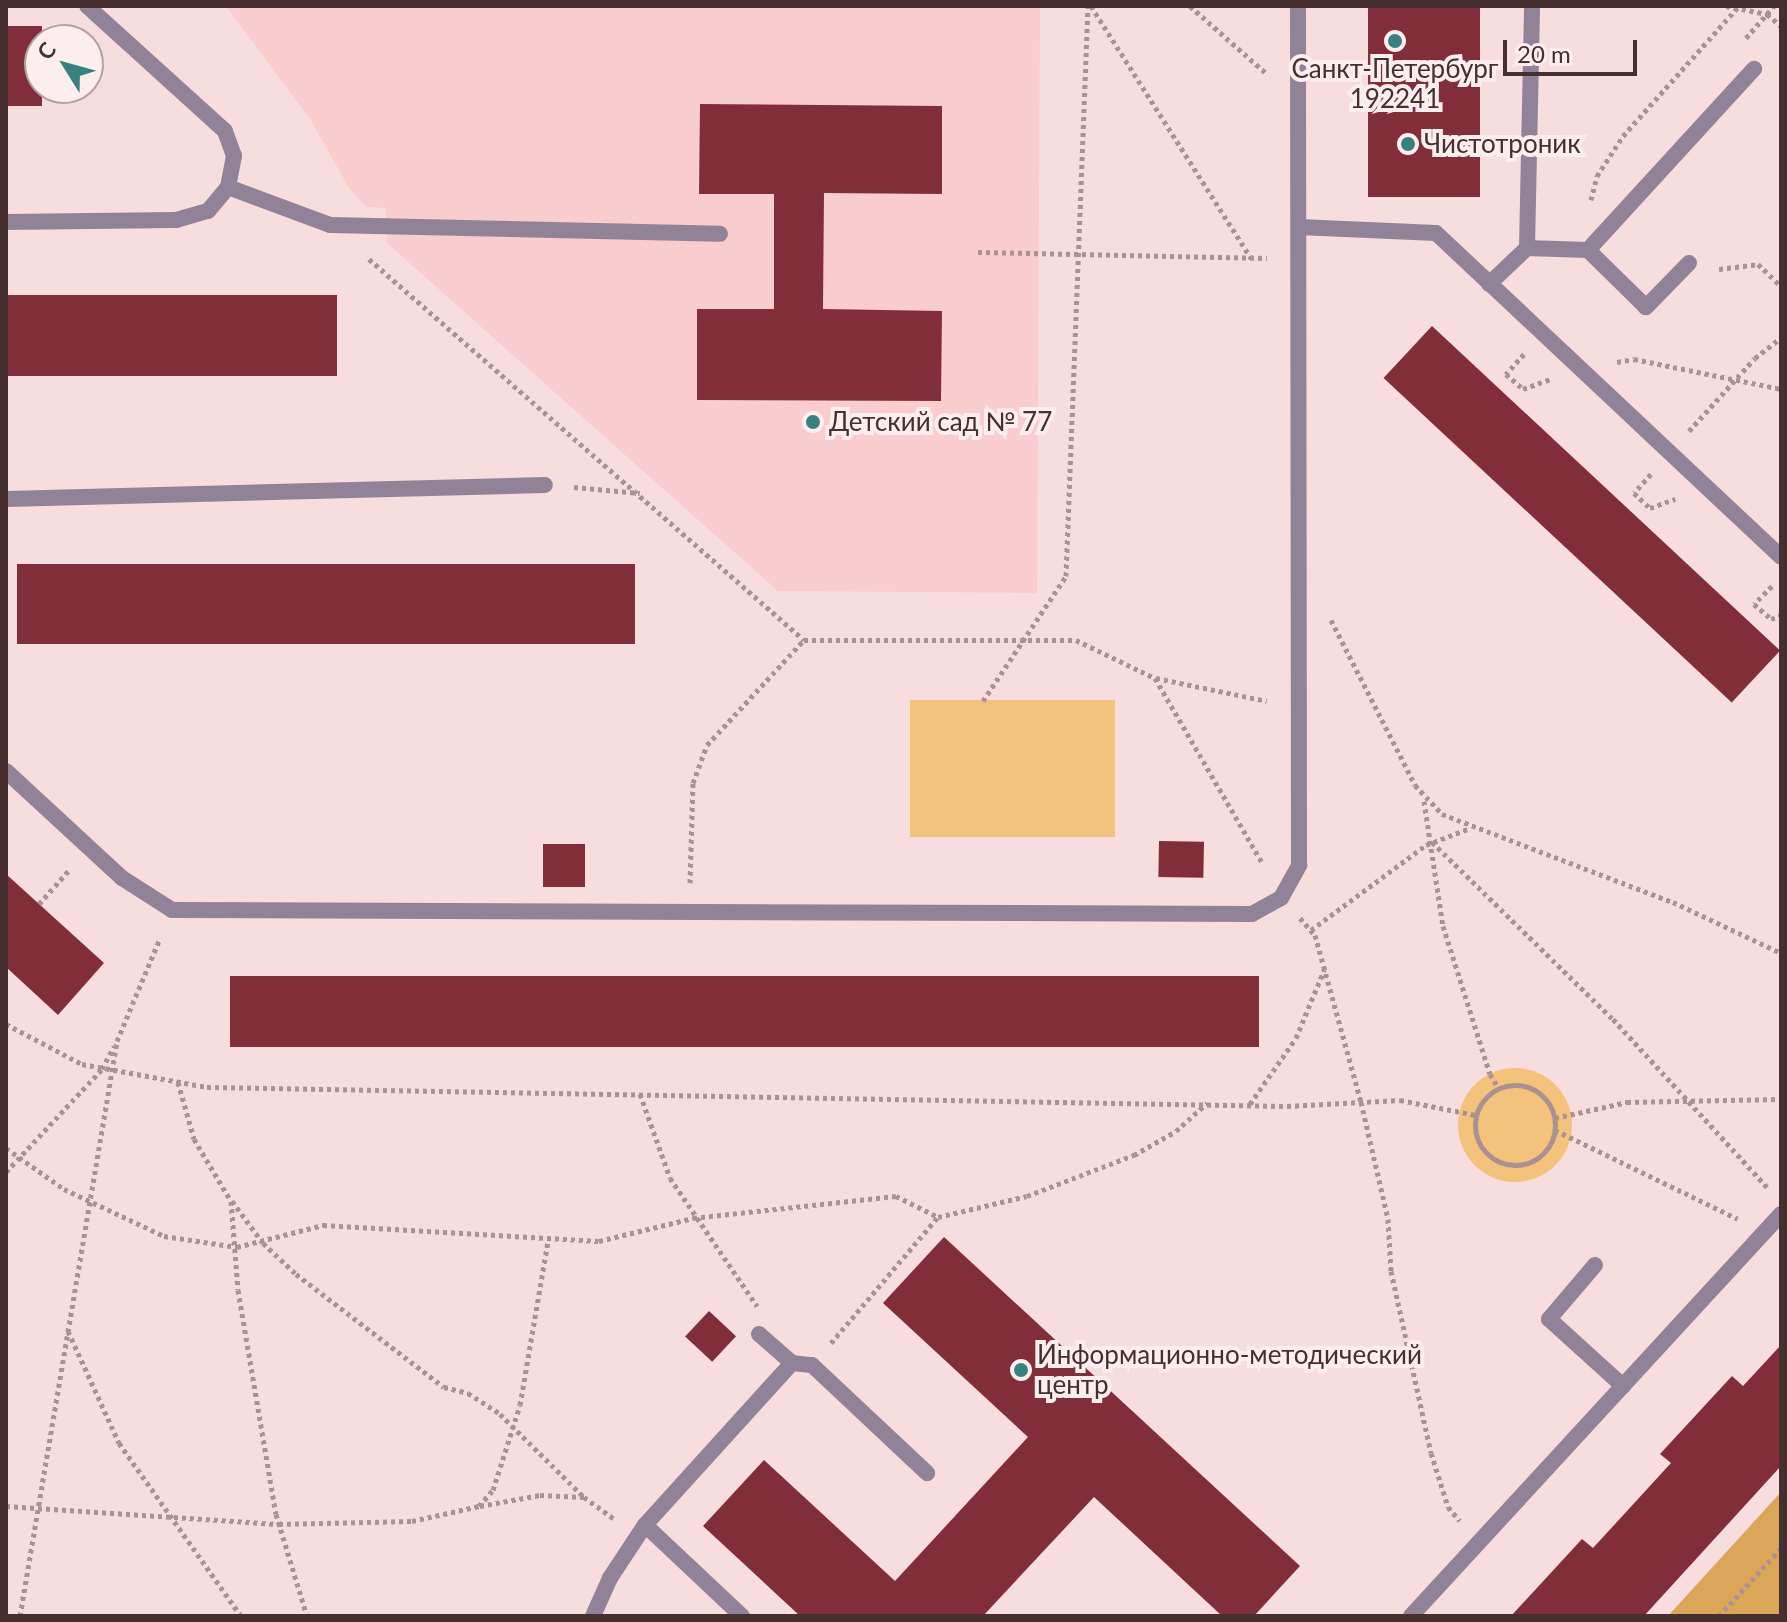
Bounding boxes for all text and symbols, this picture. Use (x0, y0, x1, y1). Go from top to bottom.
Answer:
north arrow (24, 24, 104, 104)
scale bar (1507, 24, 1641, 74)
marker: Санкт-Петербург 192241 (1386, 32, 1404, 50)
text: С (31, 37, 61, 64)
text: 20 m (1517, 39, 1571, 68)
place label: Санкт-Петербург 192241 (1291, 53, 1499, 114)
place label: Чистотроник (1424, 128, 1581, 160)
marker: Чистотроник (1399, 135, 1417, 153)
place label: Детский сад № 77 (829, 406, 1052, 438)
marker: Детский сад № 77 (804, 413, 822, 431)
place label: Информационно-методический центр (1037, 1339, 1422, 1400)
marker: Информационно-методический центр (1012, 1361, 1030, 1379)

